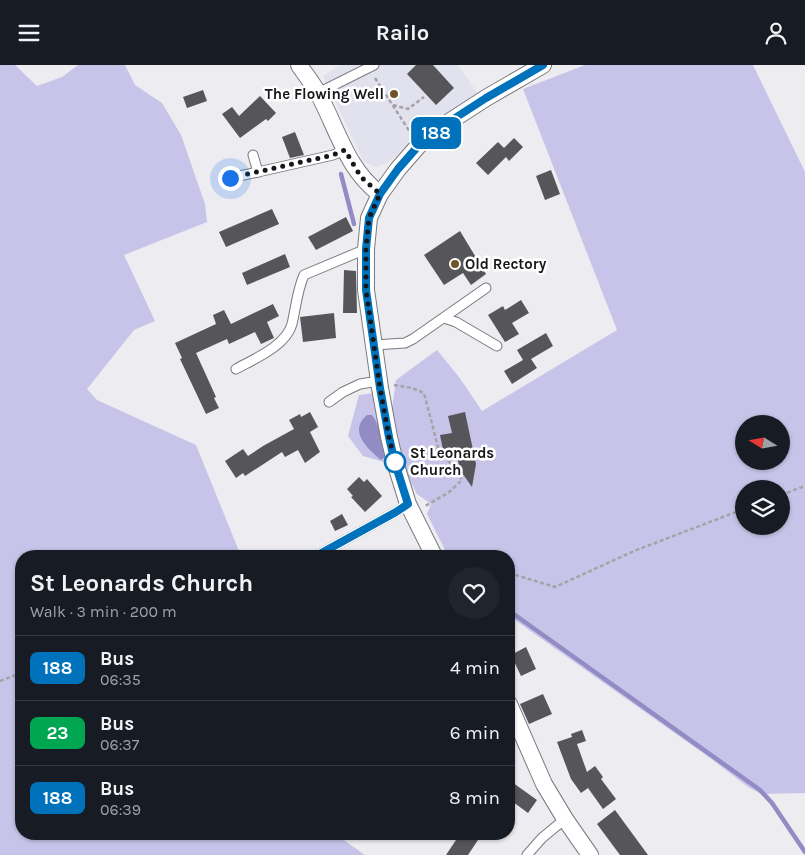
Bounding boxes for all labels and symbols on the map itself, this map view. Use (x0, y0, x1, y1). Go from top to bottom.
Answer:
place label: The Flowing Well (265, 85, 384, 103)
marker: The Flowing Well (388, 88, 400, 100)
line badge: 188 (407, 117, 465, 149)
your location (218, 166, 243, 191)
place label: Old Rectory (465, 255, 547, 273)
marker: Old Rectory (449, 258, 461, 270)
north arrow (735, 415, 790, 470)
place label: St Leonards Church (410, 444, 494, 479)
marker: St Leonards Church (384, 451, 406, 473)

